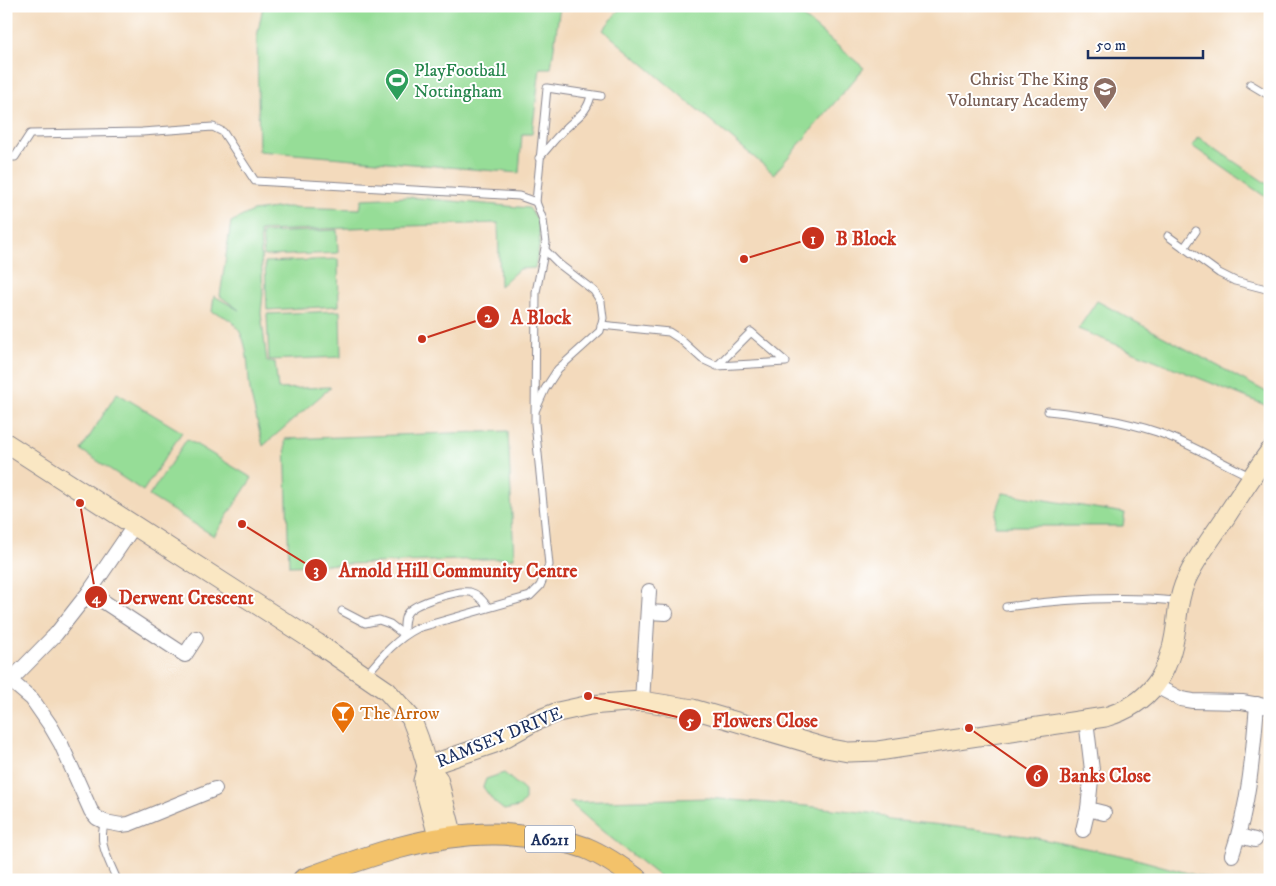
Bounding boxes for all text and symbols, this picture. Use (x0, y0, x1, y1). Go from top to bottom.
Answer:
scale bar (1088, 28, 1204, 60)
text: 50 m (1096, 36, 1126, 55)
place label: PlayFootball Nottingham (414, 60, 507, 103)
sports icon: PlayFootball Nottingham (384, 67, 410, 101)
place label: Christ The King Voluntary Academy (947, 69, 1088, 112)
school or university icon: Christ The King Voluntary Academy (1092, 76, 1118, 110)
callout: B Block (801, 221, 906, 255)
text: B Block (836, 228, 897, 251)
text: 1 (810, 230, 816, 249)
callout: A Block (475, 300, 581, 334)
text: A Block (510, 307, 572, 330)
text: 2 (484, 308, 492, 327)
callout: Arnold Hill Community Centre (304, 553, 587, 587)
text: Arnold Hill Community Centre (338, 560, 577, 583)
text: 3 (313, 561, 319, 580)
callout: Derwent Crescent (83, 580, 263, 614)
text: Derwent Crescent (118, 587, 254, 610)
text: 4 (91, 589, 102, 608)
bar icon: The Arrow (330, 700, 356, 734)
place label: The Arrow (360, 703, 440, 725)
street label: RAMSEY DRIVE (433, 703, 566, 773)
callout: Flowers Close (678, 703, 828, 737)
text: Flowers Close (712, 710, 818, 733)
text: 5 (685, 712, 694, 731)
callout: Banks Close (1025, 759, 1161, 793)
text: Banks Close (1059, 765, 1151, 788)
text: 6 (1033, 767, 1042, 786)
road number: A6211 (525, 826, 575, 852)

